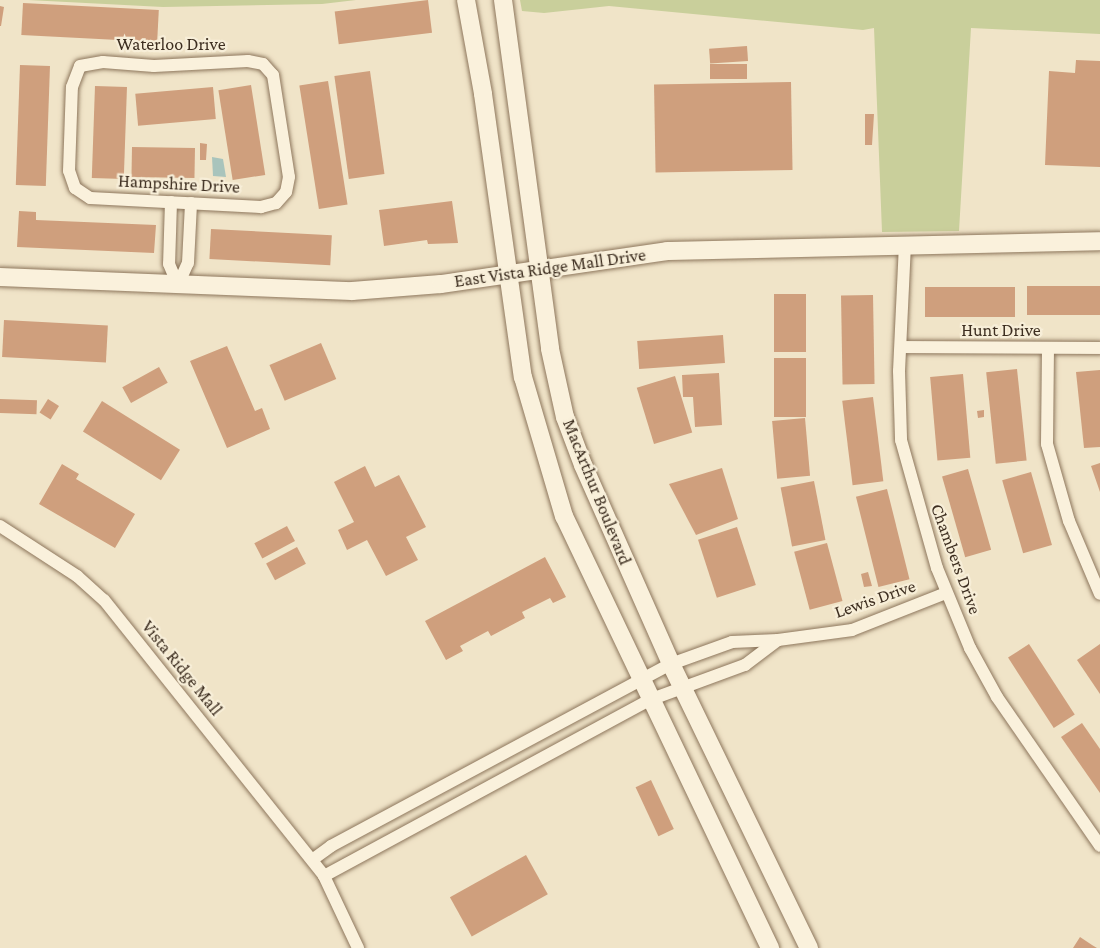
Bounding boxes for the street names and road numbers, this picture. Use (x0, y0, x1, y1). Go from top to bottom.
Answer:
street label: Waterloo Drive (116, 33, 226, 55)
street label: Hampshire Drive (118, 170, 240, 198)
street label: East Vista Ridge Mall Drive (453, 244, 647, 292)
street label: Hunt Drive (961, 319, 1041, 341)
street label: MacArthur Boulevard (558, 416, 636, 568)
street label: Chambers Drive (926, 501, 986, 617)
street label: Lewis Drive (832, 575, 918, 623)
street label: Vista Ridge Mall (137, 616, 227, 720)

